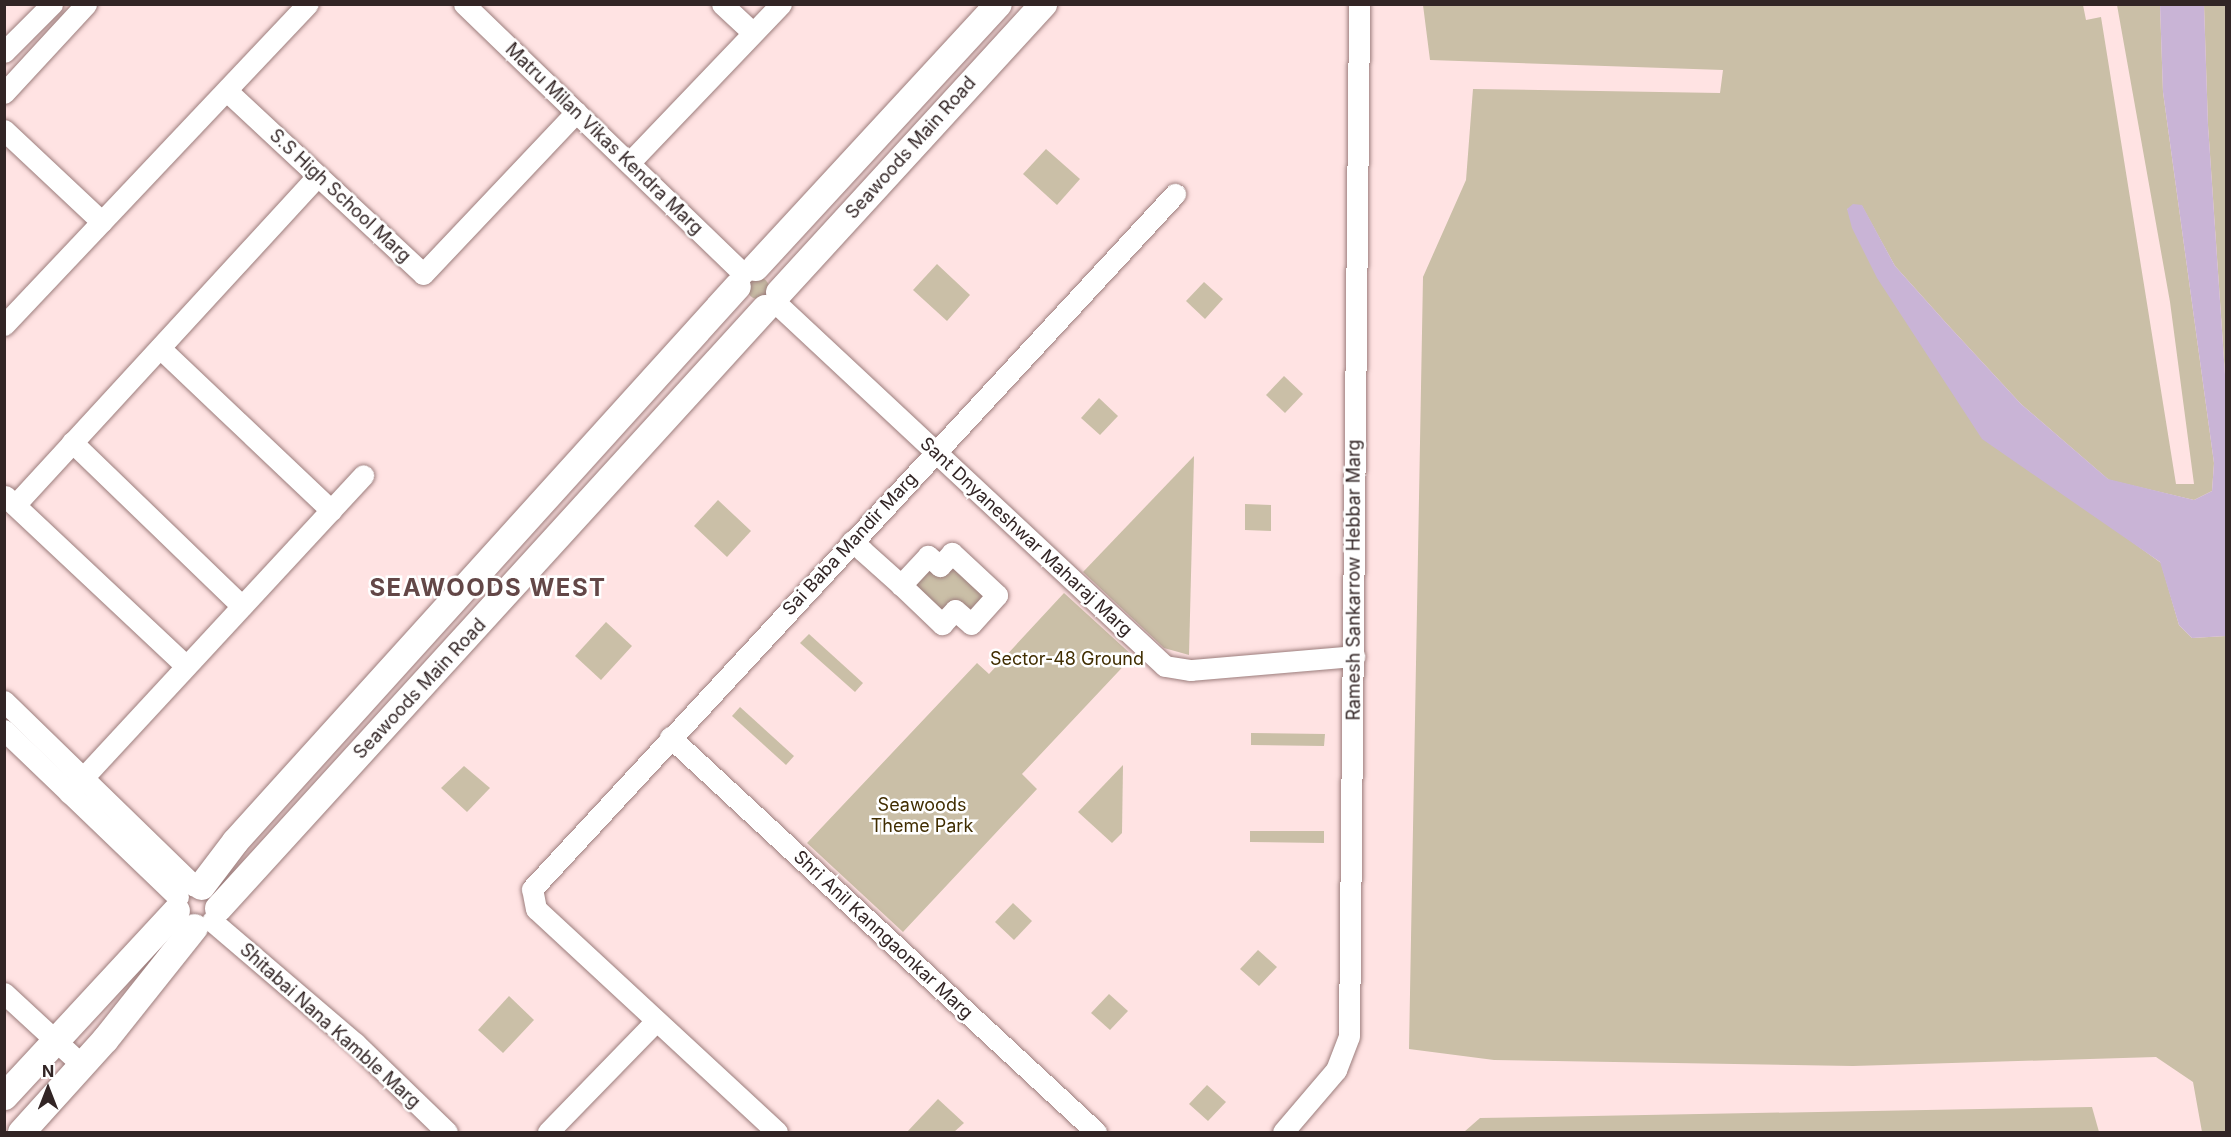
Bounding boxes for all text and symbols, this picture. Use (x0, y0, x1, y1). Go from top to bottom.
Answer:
street label: Matru Milan Vikas Kendra Marg (501, 39, 707, 239)
street label: Seawoods Main Road (841, 72, 981, 224)
street label: S.S High School Marg (265, 125, 415, 267)
street label: Sant Dnyaneshwar Maharaj Marg (916, 433, 1136, 641)
street label: Ramesh Sankarrow Hebbar Marg (1343, 439, 1365, 721)
street label: Sai Baba Mandir Marg (778, 468, 922, 620)
district label: SEAWOODS WEST (369, 574, 607, 602)
street label: Seawoods Main Road (349, 614, 491, 764)
park label: Sector-48 Ground (990, 648, 1144, 670)
park label: Seawoods Theme Park (871, 795, 973, 838)
street label: Shri Anil Kanngaonkar Marg (789, 846, 977, 1024)
street label: Shitabai Nana Kamble Marg (235, 939, 425, 1113)
north arrow (18, 1059, 78, 1119)
text: N (42, 1061, 54, 1081)

